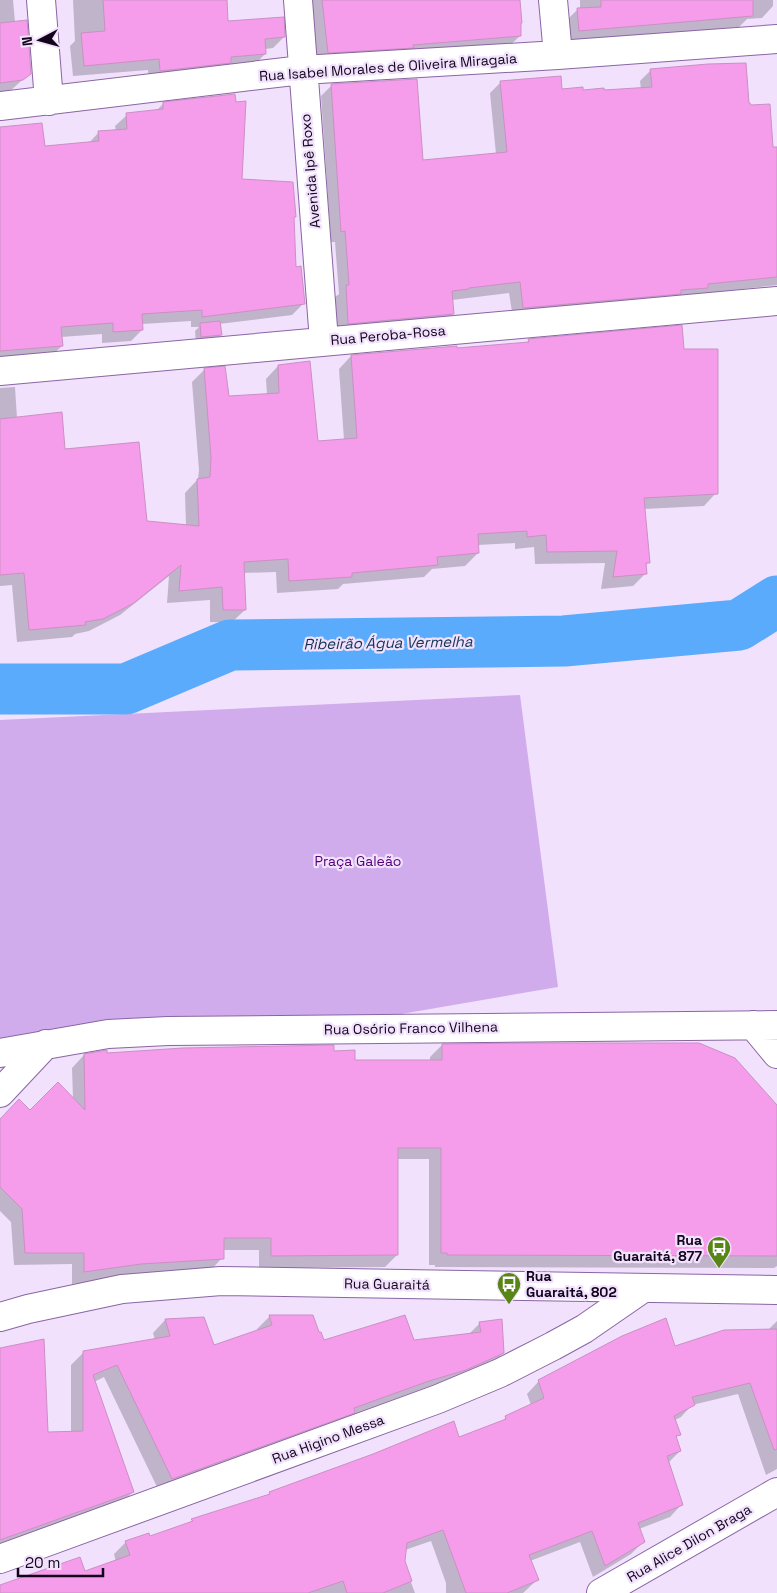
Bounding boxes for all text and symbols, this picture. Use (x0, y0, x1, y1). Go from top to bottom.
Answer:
north arrow (15, 15, 65, 65)
text: N (18, 36, 37, 47)
street label: Rua Isabel Morales de Oliveira Miragaia (258, 49, 518, 85)
street label: Avenida Ipê Roxo (296, 113, 324, 229)
street label: Rua Peroba-Rosa (330, 321, 446, 349)
water label: Ribeirão Água Vermelha (303, 632, 473, 653)
park label: Praça Galeão (315, 852, 401, 870)
street label: Rua Osório Franco Vilhena (324, 1017, 498, 1039)
place label: Rua Guaraitá, 877 (613, 1231, 702, 1265)
bus stop icon: Rua Guaraitá, 877 (706, 1235, 732, 1269)
place label: Rua Guaraitá, 802 (526, 1267, 617, 1301)
bus stop icon: Rua Guaraitá, 802 (496, 1271, 522, 1305)
street label: Rua Guaraitá (344, 1274, 430, 1294)
street label: Rua Higino Messa (269, 1410, 387, 1468)
street label: Rua Alice Dilon Braga (623, 1500, 755, 1586)
scale bar (18, 1546, 102, 1578)
text: 20 m (25, 1553, 60, 1572)

